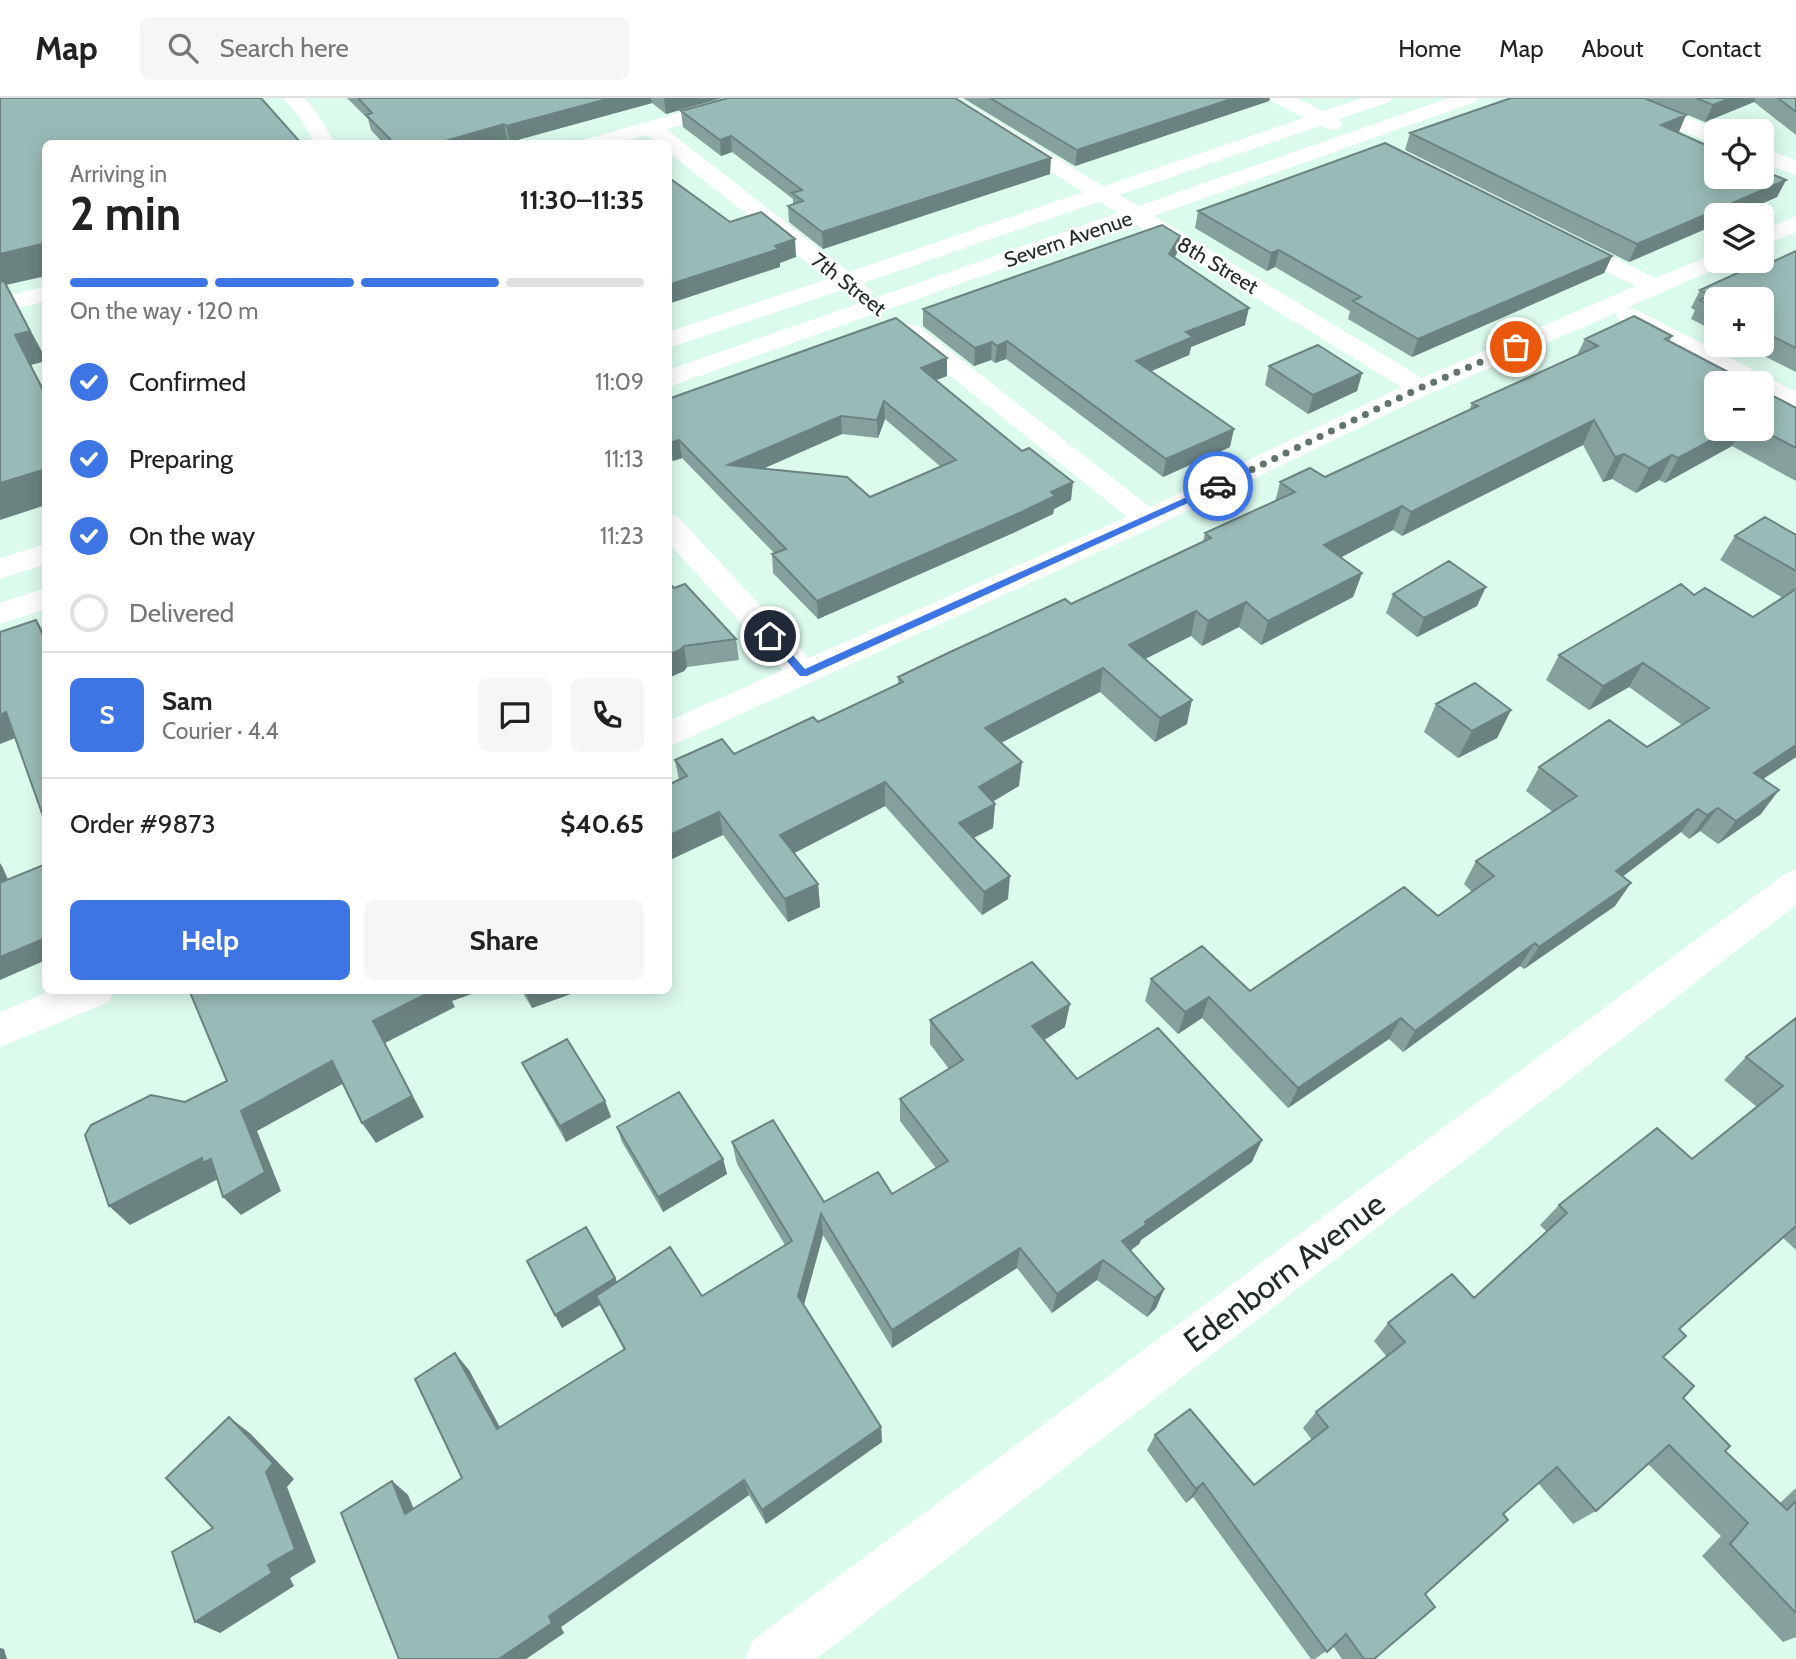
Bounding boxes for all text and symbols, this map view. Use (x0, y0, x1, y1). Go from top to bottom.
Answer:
search box (140, 17, 630, 80)
text: Map (35, 28, 98, 68)
icon: search (164, 29, 202, 67)
text: Search here (220, 32, 349, 64)
text: Home (1398, 34, 1461, 63)
text: Map (1499, 34, 1544, 63)
text: About (1582, 34, 1644, 63)
text: Contact (1682, 34, 1761, 63)
map controls (1704, 119, 1774, 441)
button: locate (1704, 119, 1774, 189)
text: Arriving in (70, 160, 167, 188)
text: 11:30–11:35 (520, 184, 644, 216)
text: 2 min (70, 186, 181, 242)
button: layers (1704, 203, 1774, 273)
street label: Severn Avenue (1001, 205, 1135, 273)
street label: 8th Street (1173, 231, 1263, 299)
street label: 7th Street (807, 247, 891, 321)
button: + (1704, 287, 1774, 357)
text: On the way · 120 m (70, 297, 258, 325)
pin (1486, 317, 1546, 377)
icon: bag (1497, 328, 1535, 366)
icon: check (70, 363, 108, 401)
text: Confirmed (129, 366, 246, 398)
text: 11:09 (595, 368, 644, 396)
button: − (1704, 371, 1774, 441)
icon: check (70, 440, 108, 478)
text: Preparing (129, 443, 233, 475)
text: 11:13 (604, 445, 644, 473)
courier (1183, 451, 1253, 521)
icon: car (1199, 467, 1237, 505)
icon: check (70, 517, 108, 555)
text: On the way (129, 520, 255, 552)
text: 11:23 (600, 522, 644, 550)
text: Delivered (129, 597, 234, 629)
pin (740, 606, 800, 666)
icon: home (751, 617, 789, 655)
button: chat (478, 678, 552, 752)
button: phone (570, 678, 644, 752)
text: Sam (162, 685, 213, 717)
text: S (99, 699, 115, 731)
text: Courier · 4.4 (162, 717, 279, 745)
text: Order #9873 (70, 808, 216, 840)
text: $40.65 (560, 808, 644, 840)
button: Help (70, 900, 350, 980)
button: Share (364, 900, 644, 980)
street label: Edenborn Avenue (1176, 1184, 1392, 1360)

